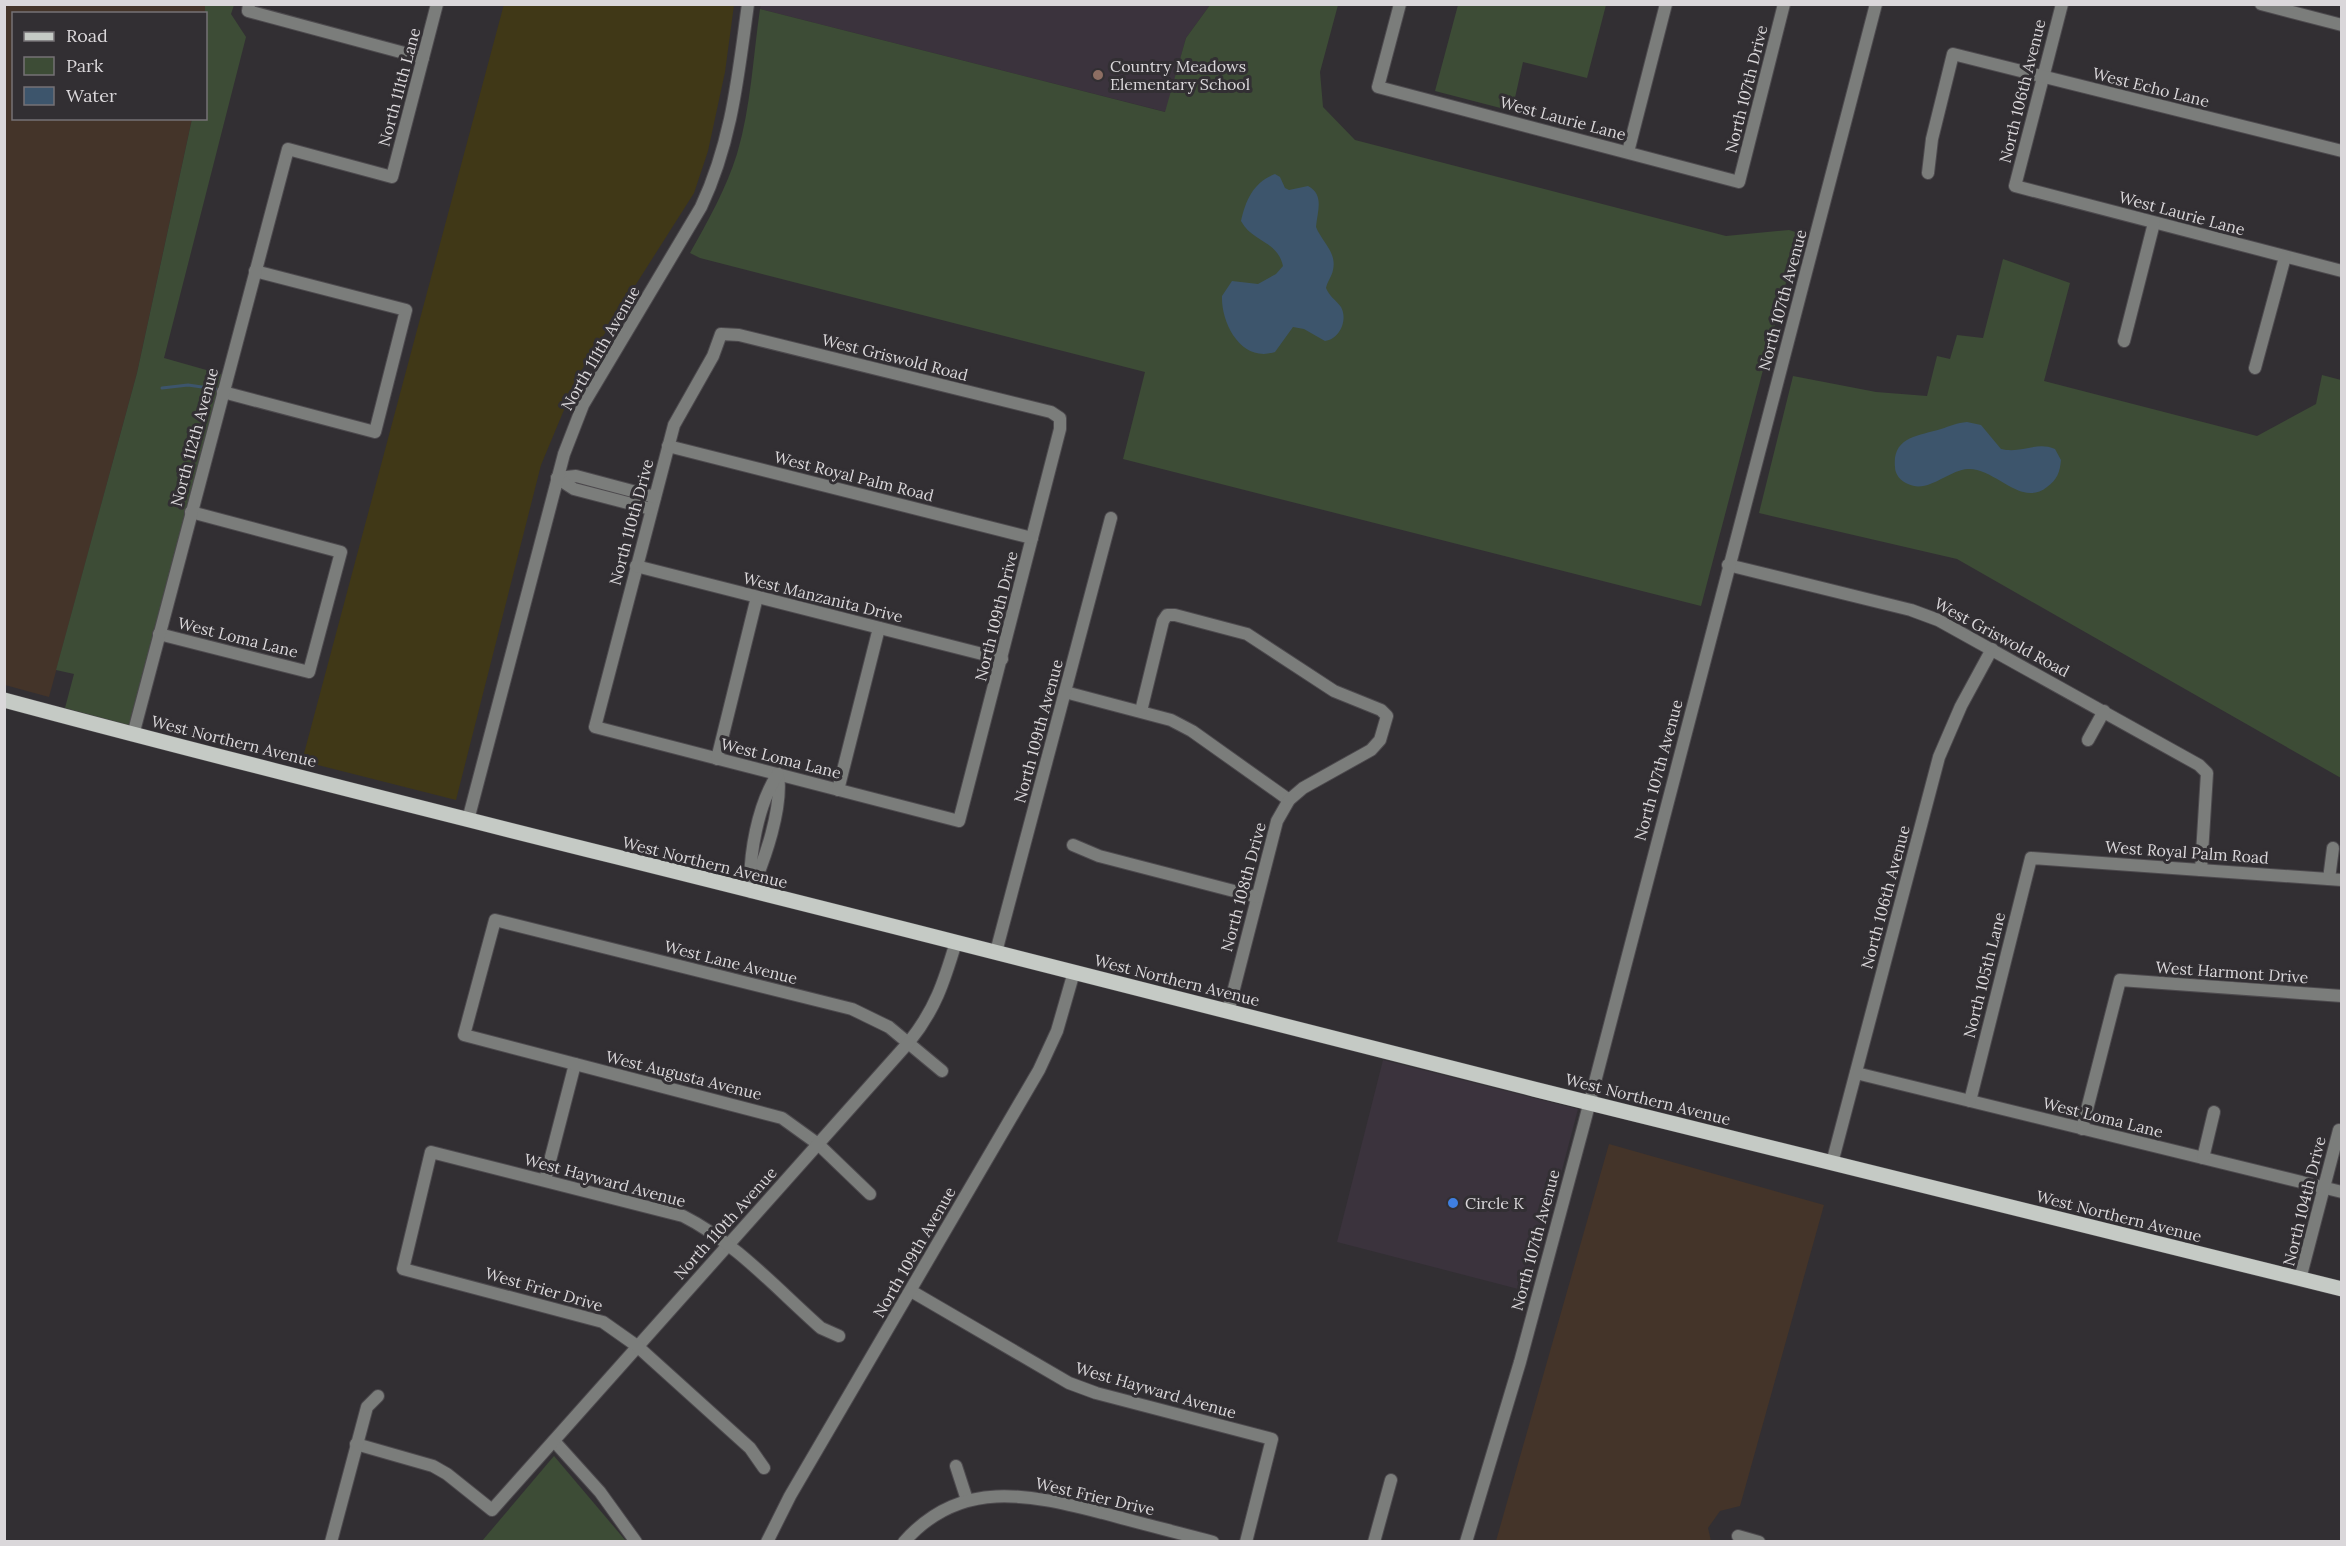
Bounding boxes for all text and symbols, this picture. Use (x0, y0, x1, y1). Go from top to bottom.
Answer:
legend (12, 12, 207, 120)
street label: North 106th Avenue (1994, 17, 2050, 165)
street label: North 107th Drive (1720, 23, 1772, 155)
text: Road (66, 24, 108, 47)
street label: North 111th Lane (374, 25, 425, 149)
text: Park (66, 54, 104, 77)
place label: Country Meadows Elementary School (1110, 56, 1250, 94)
street label: West Echo Lane (2091, 63, 2212, 111)
marker: Country Meadows Elementary School (1091, 68, 1105, 82)
text: Water (66, 84, 117, 107)
street label: West Laurie Lane (1498, 92, 1629, 145)
street label: West Laurie Lane (2117, 187, 2248, 240)
street label: North 107th Avenue (1754, 227, 1811, 373)
street label: North 111th Avenue (556, 282, 644, 414)
street label: West Griswold Road (820, 329, 971, 385)
street label: North 112th Avenue (166, 365, 222, 509)
street label: West Royal Palm Road (772, 446, 936, 506)
street label: North 110th Drive (605, 456, 658, 587)
street label: North 109th Drive (970, 549, 1022, 683)
street label: West Manzanita Drive (741, 567, 905, 627)
street label: West Griswold Road (1931, 593, 2073, 681)
street label: West Loma Lane (176, 612, 301, 662)
street label: North 109th Avenue (1009, 657, 1067, 805)
street label: North 107th Avenue (1630, 697, 1687, 843)
street label: West Northern Avenue (149, 711, 319, 771)
street label: West Loma Lane (719, 733, 844, 783)
street label: North 108th Drive (1216, 820, 1270, 954)
street label: North 106th Avenue (1856, 823, 1914, 971)
street label: West Northern Avenue (620, 832, 790, 892)
street label: West Royal Palm Road (2104, 836, 2270, 868)
street label: North 105th Lane (1959, 910, 2009, 1040)
street label: West Lane Avenue (662, 936, 800, 988)
street label: West Northern Avenue (1092, 950, 1262, 1010)
street label: West Harmont Drive (2155, 957, 2309, 987)
street label: West Augusta Avenue (604, 1046, 764, 1104)
street label: West Northern Avenue (1563, 1069, 1733, 1129)
street label: West Loma Lane (2041, 1092, 2166, 1142)
street label: North 104th Drive (2278, 1134, 2330, 1268)
street label: West Hayward Avenue (522, 1149, 688, 1211)
street label: North 110th Avenue (669, 1162, 781, 1283)
street label: North 107th Avenue (1507, 1167, 1564, 1313)
street label: North 109th Avenue (868, 1183, 960, 1321)
street label: West Northern Avenue (2034, 1186, 2204, 1246)
place label: Circle K (1465, 1193, 1524, 1213)
marker: Circle K (1446, 1196, 1460, 1210)
street label: West Frier Drive (483, 1263, 606, 1315)
street label: West Hayward Avenue (1073, 1357, 1239, 1423)
street label: West Frier Drive (1033, 1473, 1157, 1519)

